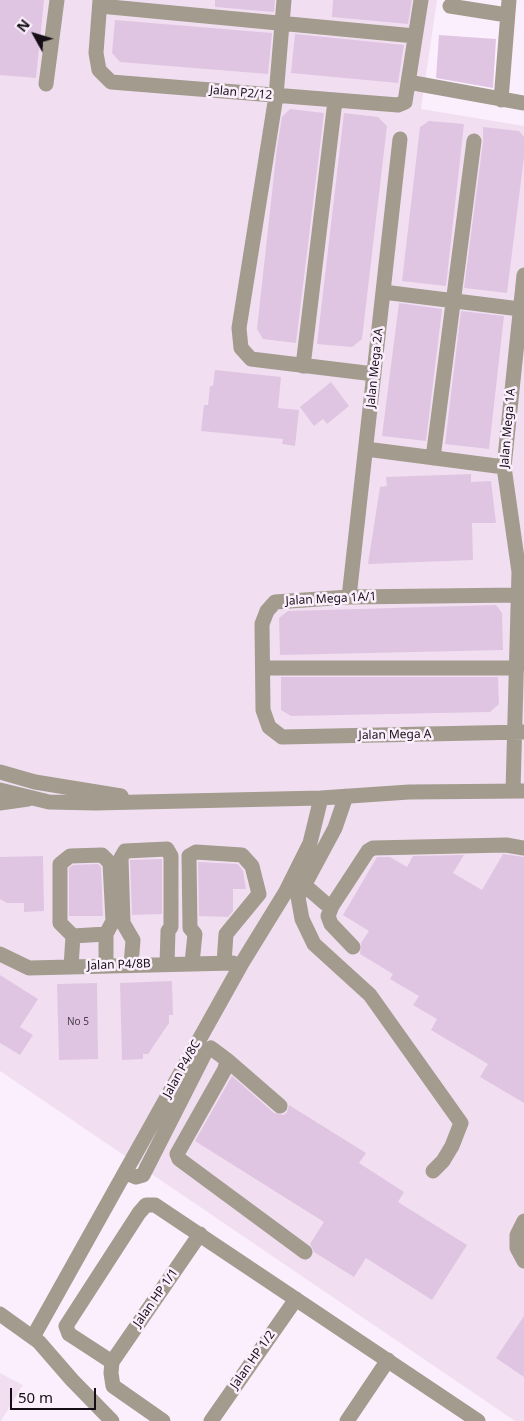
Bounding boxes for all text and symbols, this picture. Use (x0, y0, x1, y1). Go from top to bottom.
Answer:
north arrow (10, 10, 60, 60)
text: N (12, 15, 34, 36)
street label: Jalan P2/12 (209, 83, 273, 103)
street label: Jalan Mega 2A (364, 328, 386, 408)
street label: Jalan Mega 1A (497, 388, 519, 468)
street label: Jalan Mega 1A/1 (285, 589, 377, 609)
street label: Jalan Mega A (358, 727, 432, 743)
street label: Jalan P4/8B (87, 957, 151, 973)
house number: No 5 (67, 1016, 89, 1028)
street label: Jalan P4/8C (160, 1038, 204, 1100)
street label: Jalan HP 1/1 (131, 1266, 181, 1330)
street label: Jalan HP 1/2 (228, 1328, 278, 1392)
scale bar (12, 1378, 99, 1410)
text: 50 m (18, 1387, 53, 1407)

